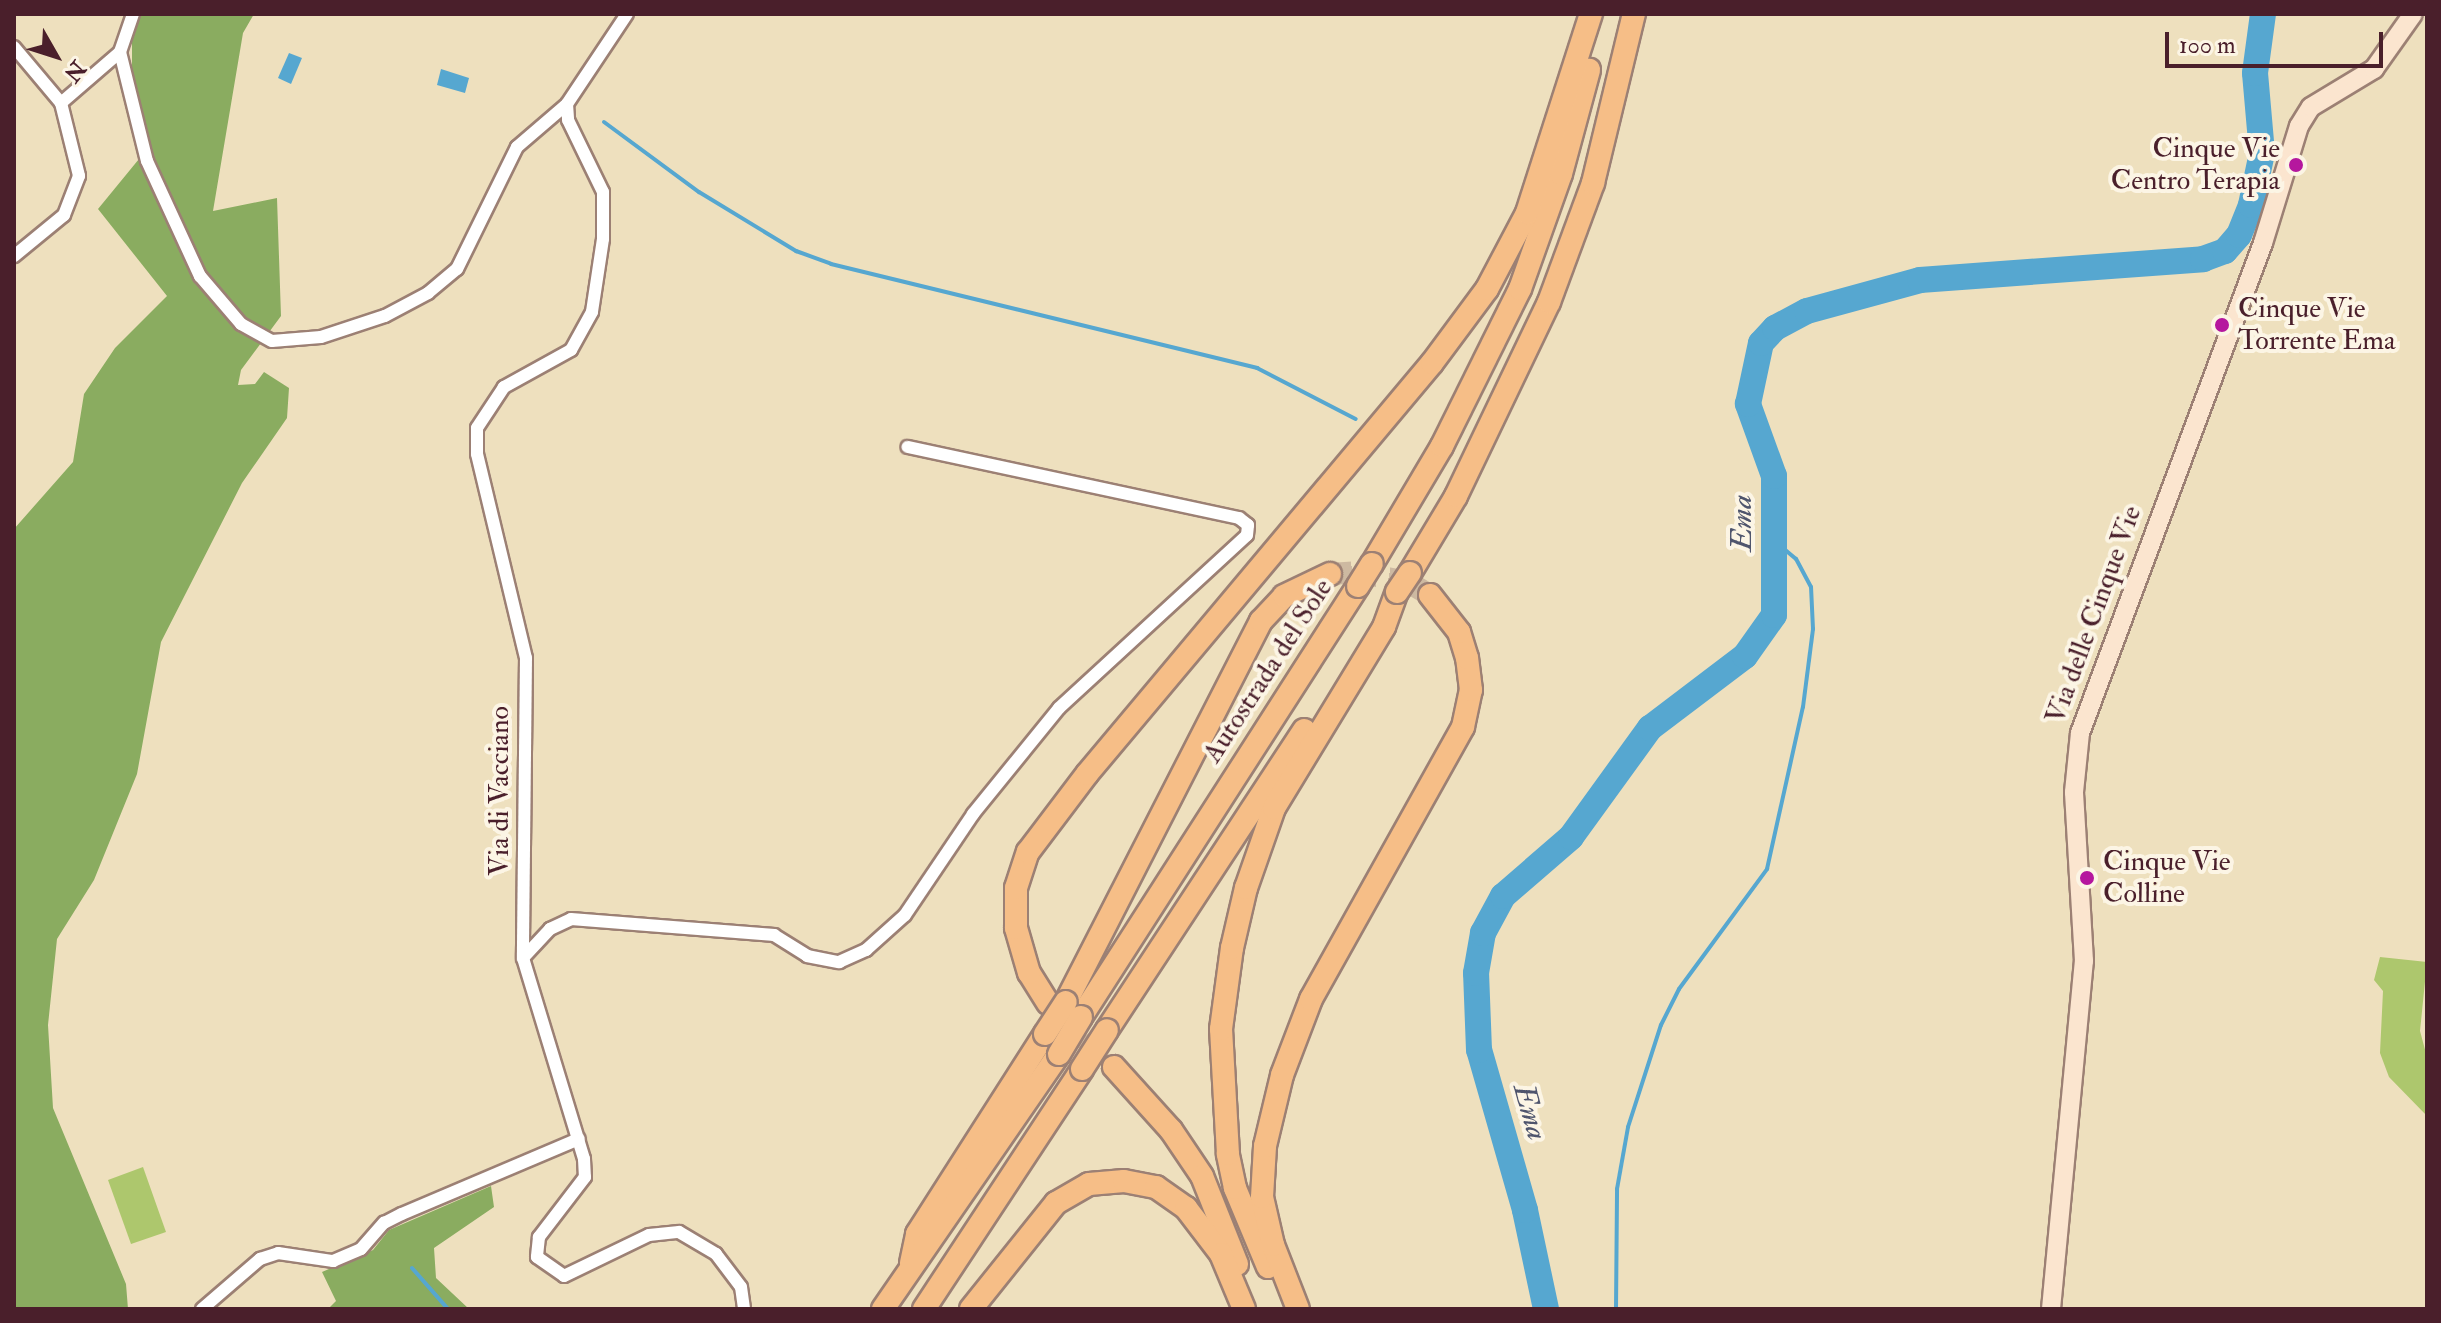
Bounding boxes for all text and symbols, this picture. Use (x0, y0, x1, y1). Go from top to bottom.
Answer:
north arrow (16, 16, 96, 96)
scale bar (2169, 16, 2387, 66)
text: 100 m (2179, 30, 2236, 61)
text: N (58, 55, 92, 88)
place label: Cinque Vie Centro Terapia (2111, 132, 2280, 198)
marker: Cinque Vie Centro Terapia (2287, 156, 2305, 174)
place label: Cinque Vie Torrente Ema (2238, 292, 2395, 358)
marker: Cinque Vie Torrente Ema (2213, 316, 2231, 334)
water label: Ema (1724, 495, 1760, 551)
street label: Via delle Cinque Vie (2039, 501, 2149, 729)
street label: Autostrada del Sole (1196, 573, 1340, 769)
street label: Via di Vacciano (483, 706, 517, 876)
place label: Cinque Vie Colline (2103, 845, 2231, 911)
marker: Cinque Vie Colline (2078, 869, 2096, 887)
water label: Ema (1505, 1080, 1555, 1144)

